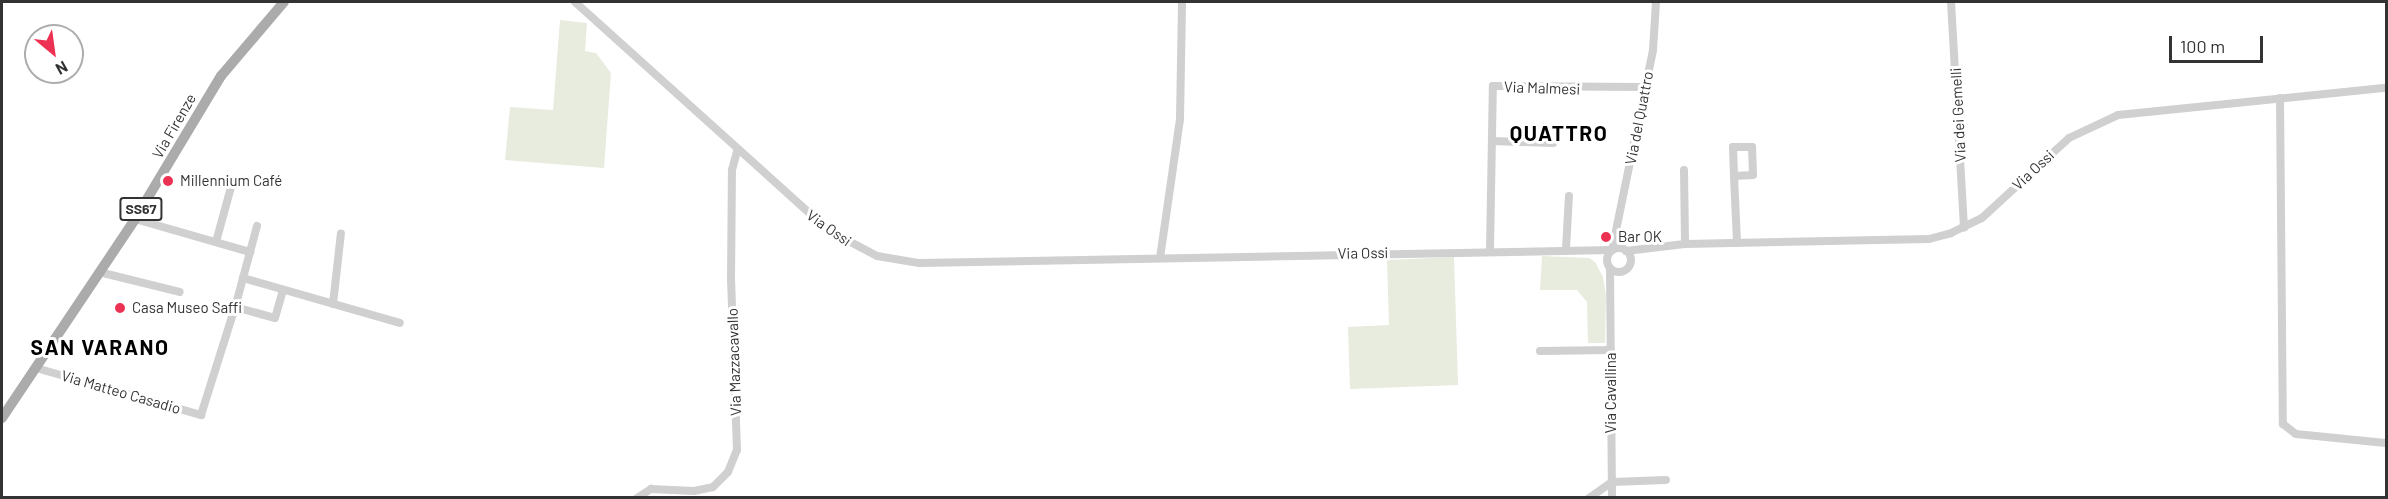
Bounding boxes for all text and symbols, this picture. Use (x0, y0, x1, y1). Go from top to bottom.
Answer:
north arrow (24, 24, 84, 84)
scale bar (2172, 24, 2266, 62)
text: 100 m (2180, 35, 2225, 57)
text: N (53, 58, 71, 79)
street label: Via dei Gemelli (1947, 67, 1969, 163)
street label: Via del Quattro (1621, 70, 1657, 166)
street label: Via Malmesi (1504, 78, 1580, 98)
street label: Via Firenze (148, 90, 200, 162)
district label: QUATTRO (1510, 120, 1608, 146)
street label: Via Ossi (2008, 146, 2058, 194)
place label: Millennium Café (180, 172, 282, 190)
marker: Millennium Café (161, 174, 175, 188)
road number: SS67 (118, 198, 164, 220)
street label: Via Ossi (803, 206, 855, 250)
place label: Bar OK (1618, 228, 1662, 246)
marker: Bar OK (1599, 230, 1613, 244)
street label: Via Ossi (1338, 244, 1388, 262)
place label: Casa Museo Saffi (132, 299, 242, 317)
marker: Casa Museo Saffi (113, 301, 127, 315)
street label: Via Mazzacavallo (723, 308, 745, 416)
district label: SAN VARANO (30, 334, 170, 360)
street label: Via Cavallina (1602, 353, 1620, 433)
street label: Via Matteo Casadio (59, 366, 183, 418)

